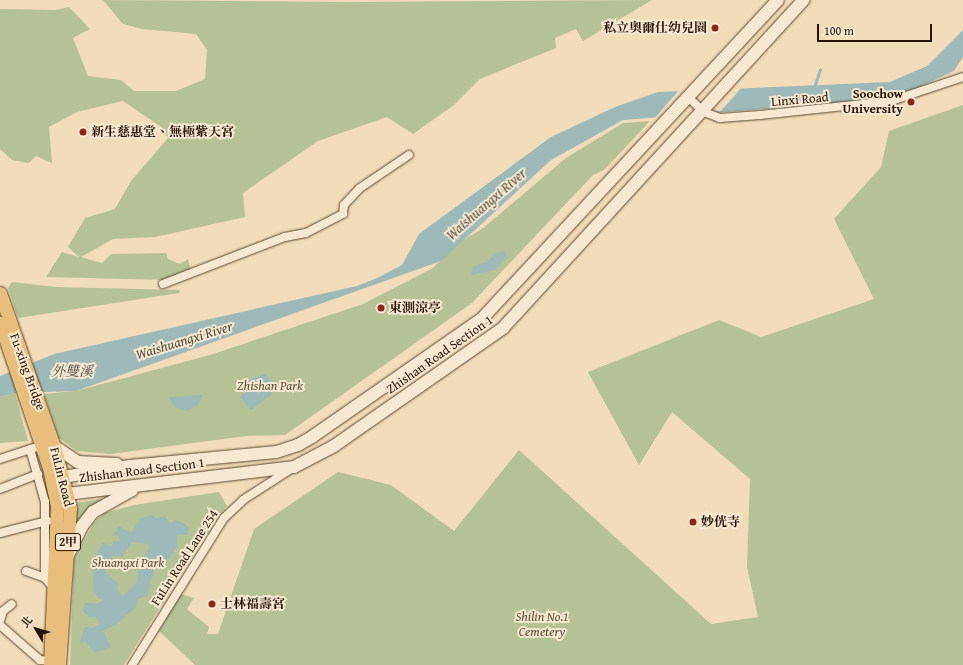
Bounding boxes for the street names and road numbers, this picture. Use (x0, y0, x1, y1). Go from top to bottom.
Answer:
street label: Linxi Road (771, 90, 829, 110)
street label: Zhishan Road Section 1 (384, 312, 496, 398)
street label: Fu-xing Bridge (6, 331, 48, 413)
street label: FuLin Road (46, 446, 76, 508)
street label: Zhishan Road Section 1 (78, 456, 206, 486)
street label: FuLin Road Lane 254 (148, 507, 222, 609)
road number: 2甲 (54, 532, 82, 552)

